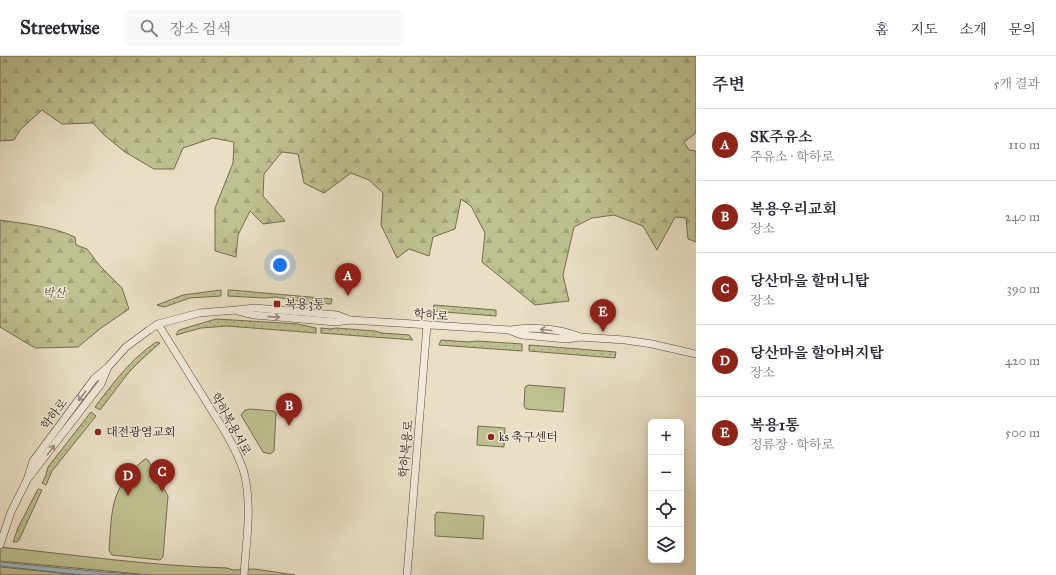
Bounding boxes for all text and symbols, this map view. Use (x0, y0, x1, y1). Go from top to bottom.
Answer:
search box (124, 10, 404, 46)
text: Streetwise (20, 16, 100, 39)
icon: search (138, 17, 160, 39)
text: 장소 검색 (170, 20, 231, 38)
text: 홈 (875, 21, 889, 38)
text: 지도 (911, 21, 938, 38)
text: 소개 (960, 21, 987, 38)
text: 문의 (1009, 21, 1036, 38)
text: 주변 (712, 74, 745, 95)
text: 5개 결과 (993, 76, 1040, 92)
text: SK주유소 (750, 128, 813, 146)
text: A (721, 137, 729, 153)
text: 110 m (1008, 137, 1040, 153)
text: 주유소 · 학하로 (750, 149, 834, 165)
text: 복용우리교회 (750, 200, 837, 218)
text: B (721, 209, 729, 225)
text: 240 m (1005, 209, 1040, 225)
text: 장소 (750, 221, 775, 237)
your location (270, 255, 290, 275)
pin: A (335, 263, 361, 296)
text: 당산마을 할머니탑 (750, 272, 869, 290)
text: C (721, 281, 729, 297)
text: 390 m (1007, 281, 1040, 297)
park label: 박산 (42, 286, 68, 300)
text: 장소 (750, 293, 775, 309)
place label: 복용3통 (285, 297, 325, 311)
marker: 복용3통 (272, 299, 282, 309)
pin: E (590, 299, 616, 332)
street label: 학하로 (413, 307, 449, 323)
one-way arrow (267, 313, 280, 320)
one-way arrow (540, 326, 553, 333)
text: 당산마을 할아버지탑 (750, 344, 884, 362)
text: D (720, 353, 730, 369)
text: 420 m (1005, 353, 1040, 369)
text: 장소 (750, 365, 775, 381)
one-way arrow (78, 390, 86, 401)
street label: 학하복용서로 (208, 390, 254, 458)
pin: B (276, 393, 302, 426)
street label: 학하로 (38, 396, 70, 432)
text: 복용1통 (750, 416, 799, 434)
street label: 학하복용로 (397, 419, 416, 478)
map controls (648, 419, 684, 563)
button: + (648, 419, 684, 455)
place label: 대전광염교회 (106, 425, 176, 439)
text: E (720, 425, 730, 441)
text: 500 m (1005, 425, 1040, 441)
marker: 대전광염교회 (93, 427, 103, 437)
place label: ks 축구센터 (499, 430, 558, 444)
marker: ks 축구센터 (486, 432, 496, 442)
text: 정류장 · 학하로 (750, 437, 834, 453)
one-way arrow (47, 444, 55, 455)
button: − (648, 455, 684, 491)
pin: C (149, 459, 175, 492)
pin: D (115, 463, 141, 496)
button: locate (648, 491, 684, 527)
button: layers (648, 527, 684, 563)

